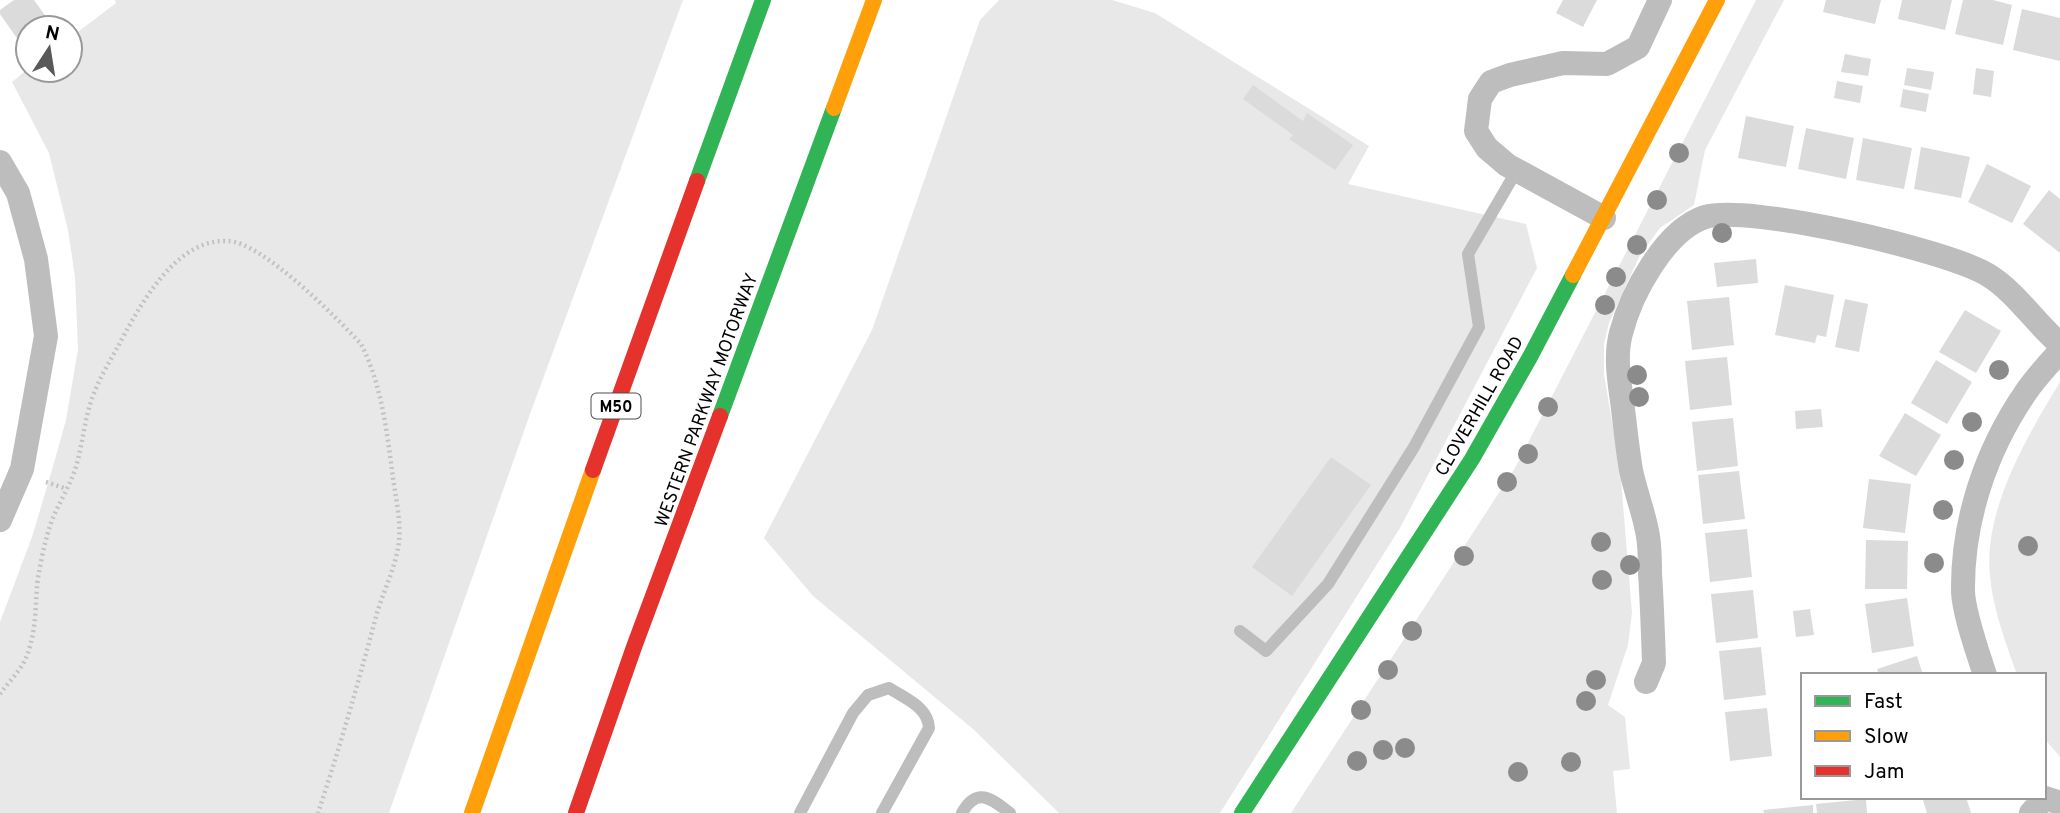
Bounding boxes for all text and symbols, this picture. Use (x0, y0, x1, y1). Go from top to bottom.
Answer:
north arrow (14, 14, 84, 84)
text: N (43, 21, 61, 47)
street label: WESTERN PARKWAY MOTORWAY (651, 270, 764, 531)
street label: CLOVERHILL ROAD (1431, 333, 1530, 481)
road number: M50 (592, 394, 640, 418)
legend (1801, 673, 2046, 799)
text: Fast (1864, 689, 1903, 716)
text: Slow (1864, 724, 1909, 751)
text: Jam (1864, 759, 1905, 786)

